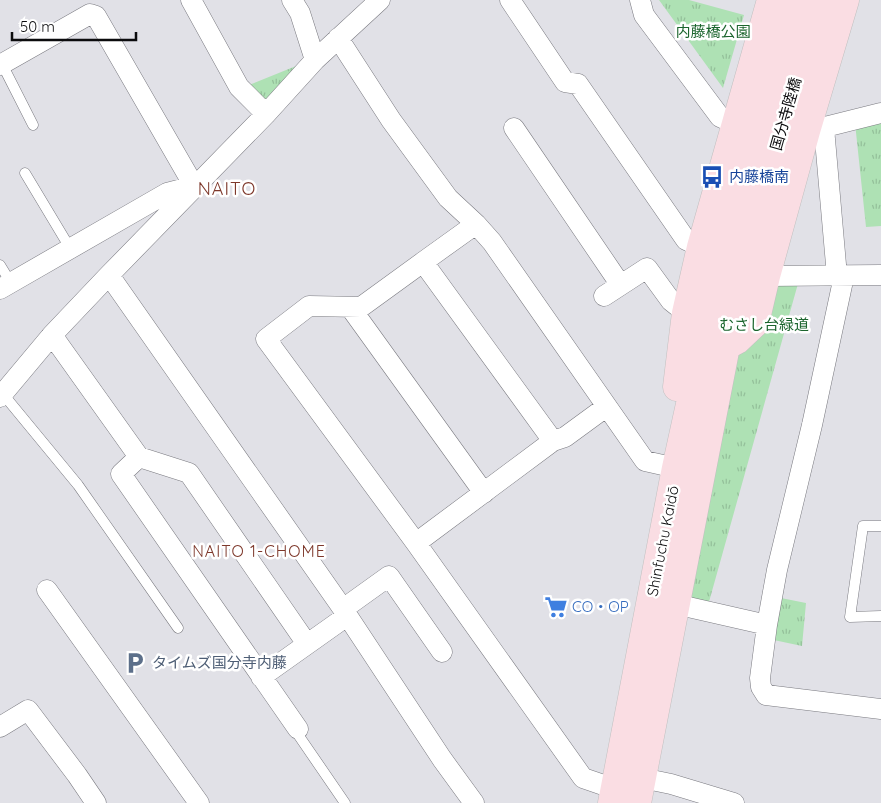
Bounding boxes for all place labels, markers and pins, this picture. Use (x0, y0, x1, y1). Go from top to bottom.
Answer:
bus stop icon: 内藤橋南 (699, 164, 725, 190)
place label: 内藤橋南 (729, 167, 789, 186)
supermarket icon: CO・OP (543, 594, 569, 620)
place label: CO・OP (572, 597, 629, 616)
parking icon: タイムズ国分寺内藤 (122, 650, 148, 676)
place label: タイムズ国分寺内藤 (152, 653, 287, 672)

